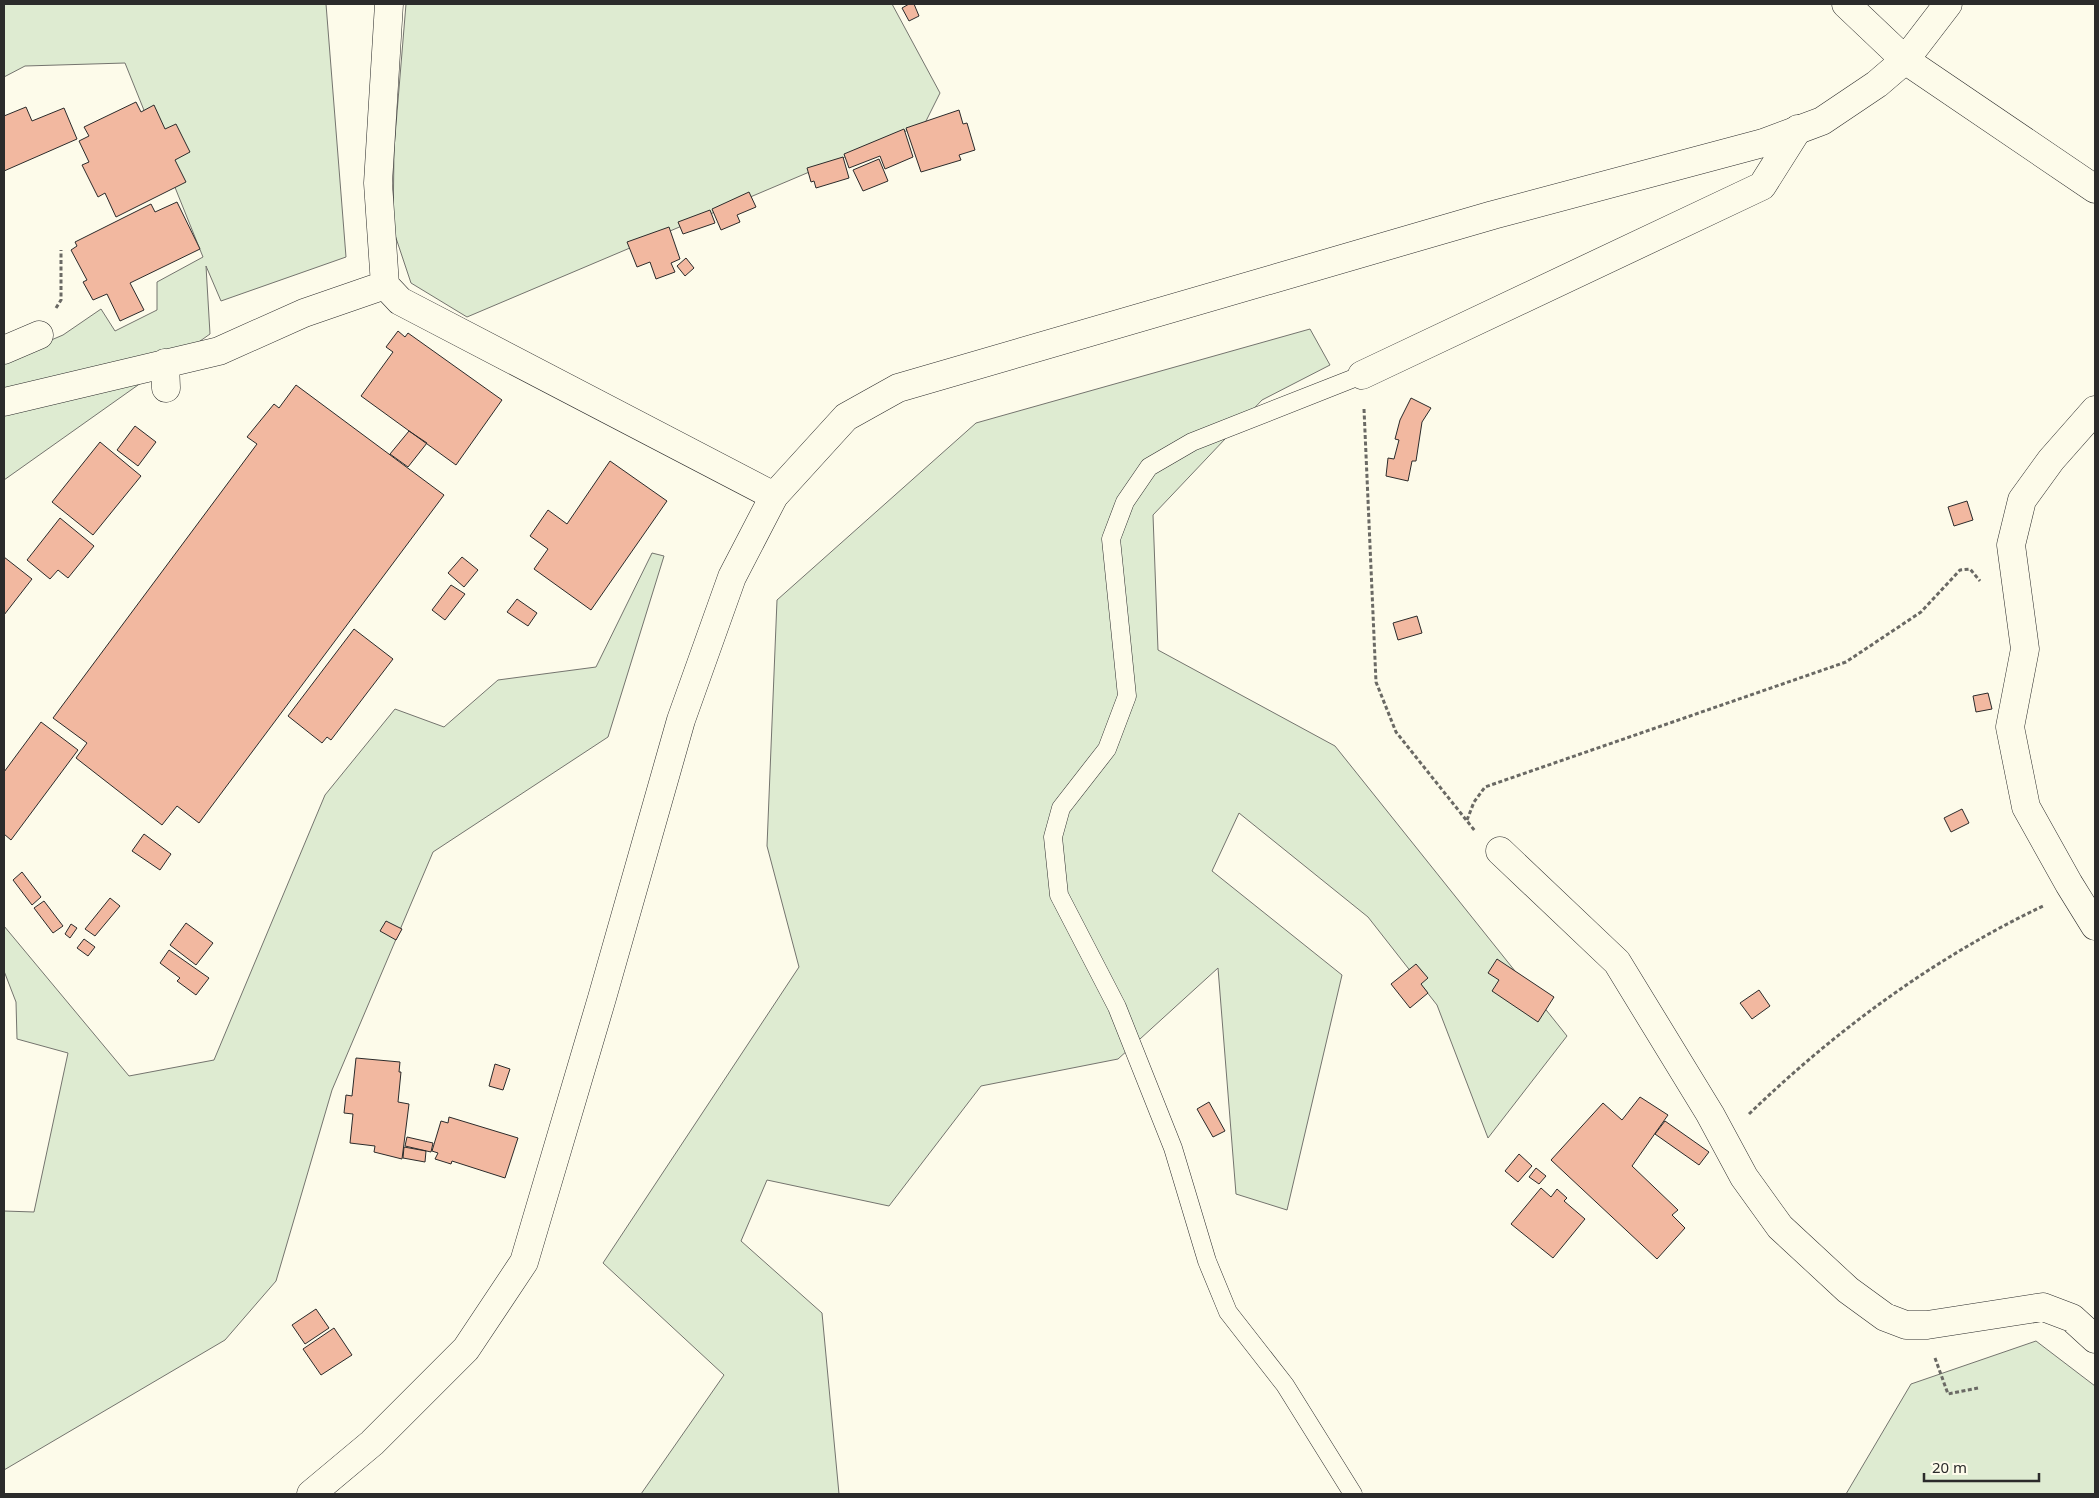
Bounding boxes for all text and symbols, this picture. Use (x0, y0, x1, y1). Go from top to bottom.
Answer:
scale bar (1924, 1450, 2039, 1482)
text: 20 m (1932, 1457, 1967, 1477)

